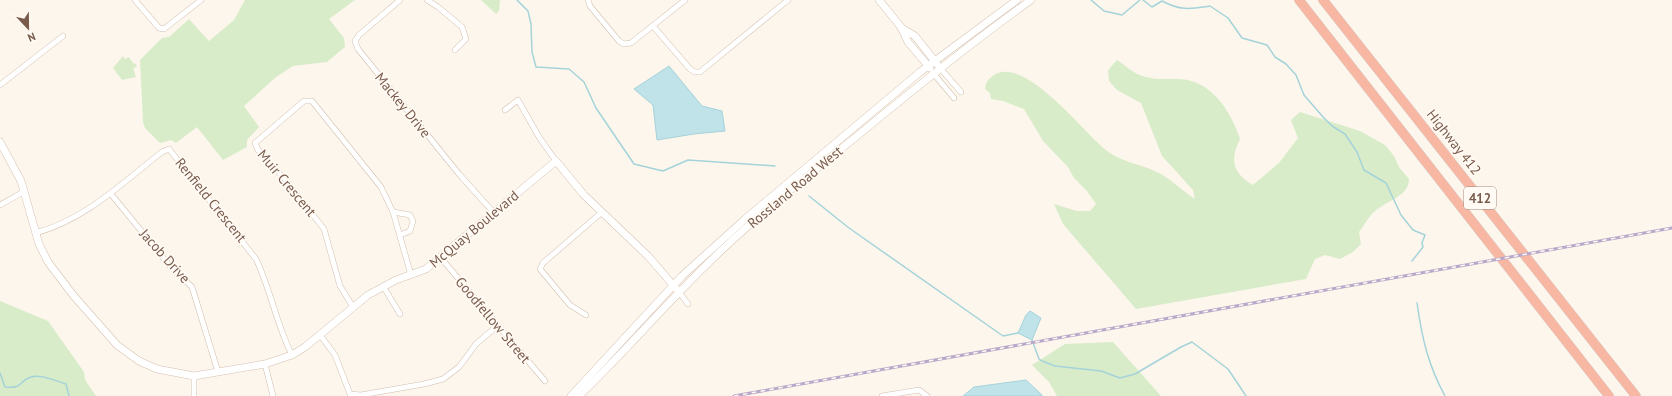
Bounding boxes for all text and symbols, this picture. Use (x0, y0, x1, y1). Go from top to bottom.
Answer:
north arrow (8, 8, 48, 48)
text: N (26, 29, 38, 45)
street label: Mackey Drive (371, 69, 435, 141)
street label: Highway 412 (1423, 106, 1485, 178)
street label: Rossland Road West (744, 142, 846, 232)
street label: Muir Crescent (254, 146, 320, 220)
street label: Renfield Crescent (171, 154, 251, 246)
street label: McQuay Boulevard (426, 186, 522, 272)
road number: 412 (1464, 187, 1496, 209)
street label: Jacob Drive (135, 224, 194, 287)
street label: Goodfellow Street (452, 273, 535, 367)

